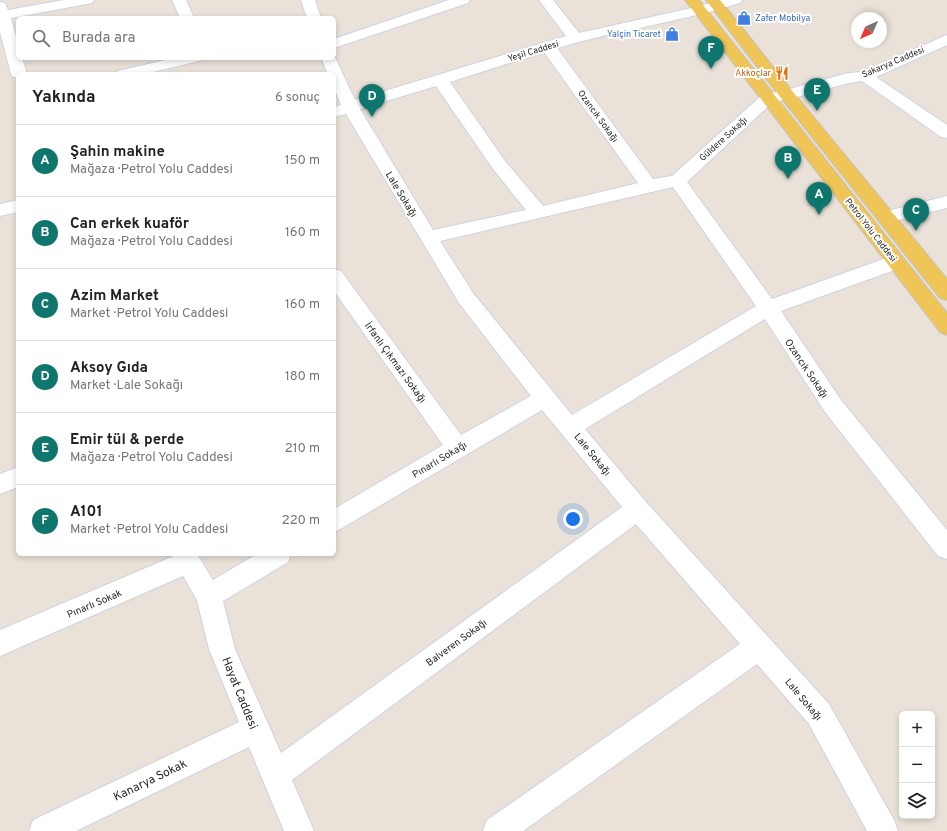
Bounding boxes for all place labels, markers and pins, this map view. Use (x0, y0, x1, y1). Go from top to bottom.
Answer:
shop icon: Zafer Mobilya (736, 10, 752, 26)
place label: Zafer Mobilya (755, 13, 810, 24)
shop icon: Yalçin Ticaret (664, 26, 680, 42)
place label: Yalçin Ticaret (607, 29, 661, 40)
pin: F (698, 36, 724, 69)
restaurant icon: Akkoçlar (774, 65, 790, 81)
place label: Akkoçlar (735, 68, 771, 79)
pin: E (804, 78, 830, 111)
pin: D (359, 84, 385, 117)
pin: B (775, 146, 801, 179)
pin: A (806, 182, 832, 215)
pin: C (903, 198, 929, 231)

